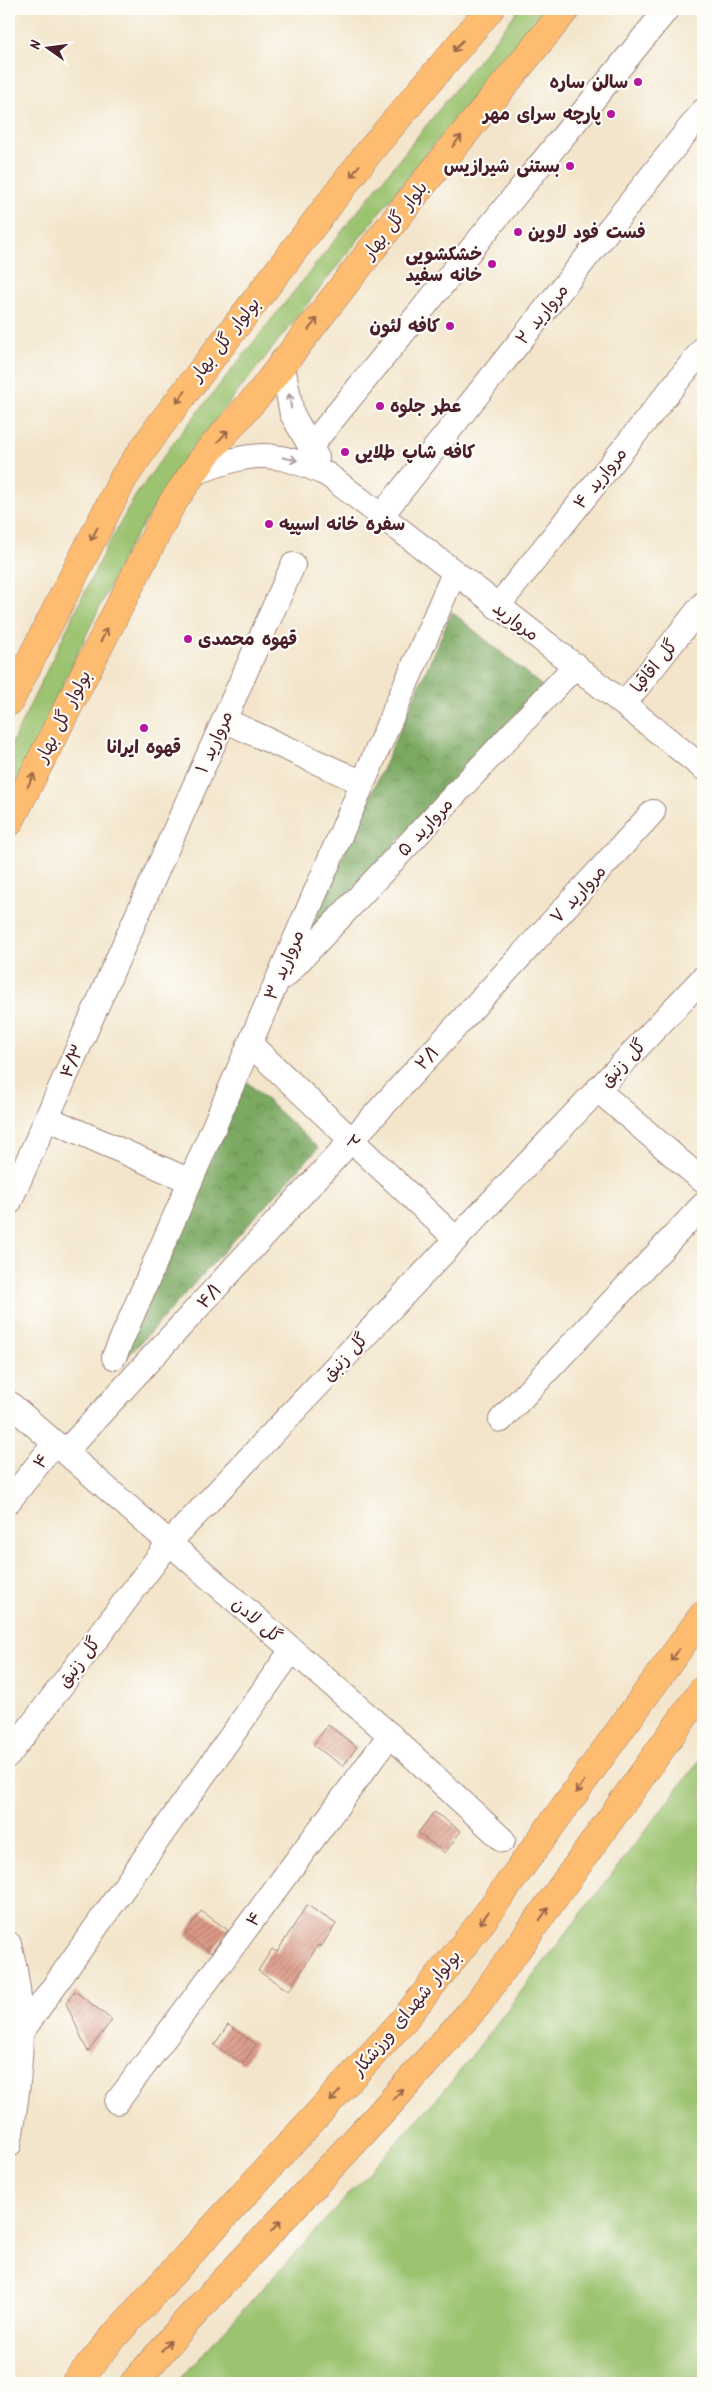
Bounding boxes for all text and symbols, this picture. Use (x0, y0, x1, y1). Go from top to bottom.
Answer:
north arrow (22, 22, 72, 72)
text: N (25, 38, 48, 52)
one-way arrow (453, 39, 464, 52)
place label: سالن ساره (550, 69, 628, 98)
marker: سالن ساره (632, 76, 644, 88)
place label: پارچه سرای مهر (481, 101, 602, 130)
marker: پارچه سرای مهر (605, 108, 617, 120)
one-way arrow (452, 135, 463, 148)
place label: بستنی شیرازیس (444, 153, 560, 182)
marker: بستنی شیرازیس (564, 160, 576, 172)
one-way arrow (349, 164, 360, 177)
street label: بلوار گل بهار (355, 175, 436, 268)
place label: فست فود لاوین (528, 219, 646, 248)
marker: فست فود لاوین (512, 226, 524, 238)
place label: خشکشویی خانه سفید (405, 241, 482, 291)
marker: خشکشویی خانه سفید (486, 258, 498, 270)
street label: مروارید ۲ (509, 278, 577, 352)
street label: بولوار گل بهار (183, 291, 268, 390)
place label: کافه لئون (369, 313, 440, 342)
one-way arrow (308, 317, 319, 330)
marker: کافه لئون (444, 320, 456, 332)
one-way arrow (176, 390, 186, 404)
one-way arrow (284, 393, 294, 409)
place label: عطر جلوه (390, 393, 462, 422)
marker: عطر جلوه (374, 400, 386, 412)
one-way arrow (217, 430, 229, 443)
place label: کافه شاپ طلایی (355, 439, 475, 468)
street label: مروارید ۴ (567, 441, 635, 516)
marker: کافه شاپ طلایی (339, 446, 351, 458)
one-way arrow (282, 455, 298, 465)
place label: سفره خانه اسپیه (279, 511, 405, 540)
marker: سفره خانه اسپیه (263, 518, 275, 530)
one-way arrow (89, 526, 99, 541)
street label: مروارید (485, 595, 545, 650)
place label: قهوه محمدی (198, 626, 297, 655)
one-way arrow (100, 628, 109, 643)
marker: قهوه محمدی (182, 633, 194, 645)
street label: گل اقاقیا (624, 633, 686, 700)
street label: بولوار گل بهار (28, 665, 100, 770)
street label: مروارید ۱ (189, 707, 242, 779)
marker: قهوه ایرانا (138, 722, 150, 734)
place label: قهوه ایرانا (107, 734, 181, 763)
one-way arrow (27, 773, 36, 788)
street label: مروارید ۵ (391, 792, 461, 864)
street label: مروارید ۷ (544, 859, 614, 931)
street label: مروارید ۳ (258, 926, 313, 1005)
street label: گل زنبق (594, 1033, 655, 1095)
street label: ۴/۳ (53, 1040, 94, 1083)
street label: ۲/۱ (409, 1040, 447, 1078)
street label: ۲ (338, 1128, 366, 1158)
street label: ۴/۱ (190, 1277, 230, 1317)
street label: گل زنبق (316, 1327, 377, 1389)
street label: ۴ (27, 1448, 58, 1476)
street label: گل لادن (224, 1591, 288, 1652)
street label: گل زنبق (51, 1631, 109, 1695)
one-way arrow (669, 1648, 680, 1661)
one-way arrow (575, 1780, 585, 1794)
street label: ۴ (240, 1906, 271, 1934)
one-way arrow (539, 1907, 549, 1921)
one-way arrow (479, 1911, 489, 1925)
street label: بولوار شهدای ورزشکار (344, 1944, 469, 2085)
one-way arrow (392, 2088, 404, 2101)
one-way arrow (329, 2090, 341, 2103)
one-way arrow (270, 2220, 281, 2233)
one-way arrow (160, 2340, 172, 2353)

